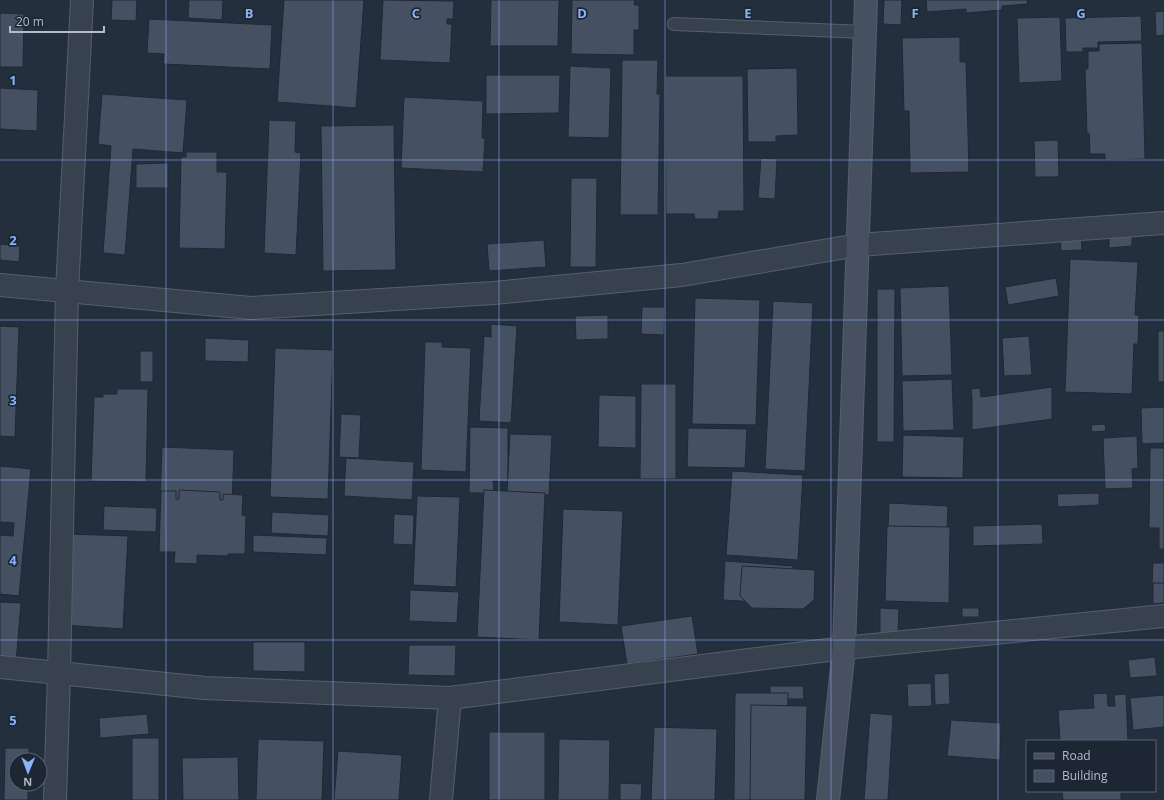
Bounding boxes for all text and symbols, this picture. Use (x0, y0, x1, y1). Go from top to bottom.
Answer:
text: B (245, 4, 254, 22)
text: C (412, 4, 420, 22)
text: D (577, 4, 587, 22)
text: E (744, 4, 752, 22)
text: F (911, 4, 919, 22)
text: G (1076, 4, 1086, 22)
scale bar (10, 8, 104, 34)
text: 20 m (16, 13, 44, 30)
text: 1 (9, 71, 17, 89)
text: 2 (9, 231, 17, 249)
text: 3 (9, 391, 17, 409)
text: 4 (9, 551, 17, 569)
text: 5 (9, 711, 17, 729)
legend (1026, 740, 1156, 792)
text: Road (1062, 747, 1091, 764)
north arrow (8, 752, 48, 792)
text: Building (1062, 767, 1108, 784)
text: N (23, 775, 32, 790)

